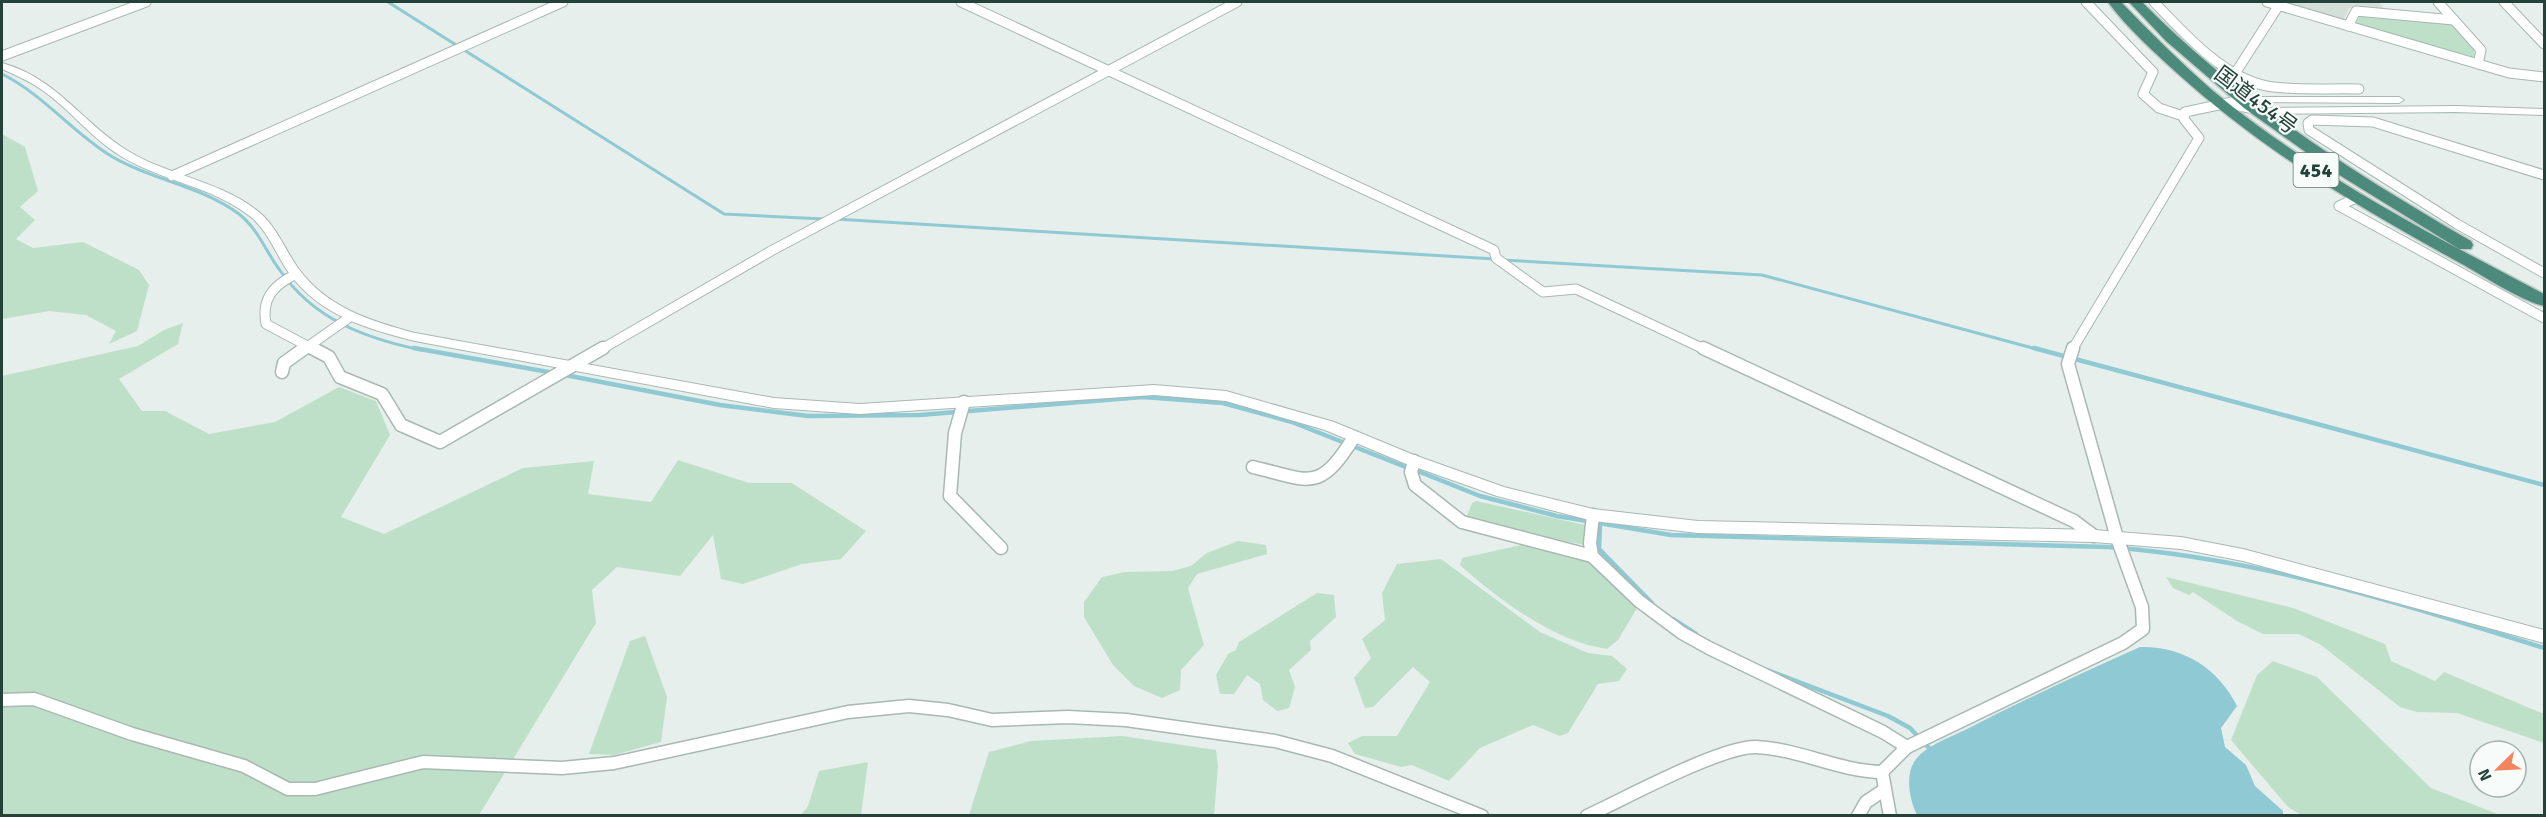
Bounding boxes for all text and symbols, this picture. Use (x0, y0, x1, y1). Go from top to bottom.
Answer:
street label: 国道454号 (2209, 60, 2303, 140)
road number: 454 (2294, 153, 2338, 187)
north arrow (2468, 739, 2528, 799)
text: N (2474, 766, 2497, 784)

